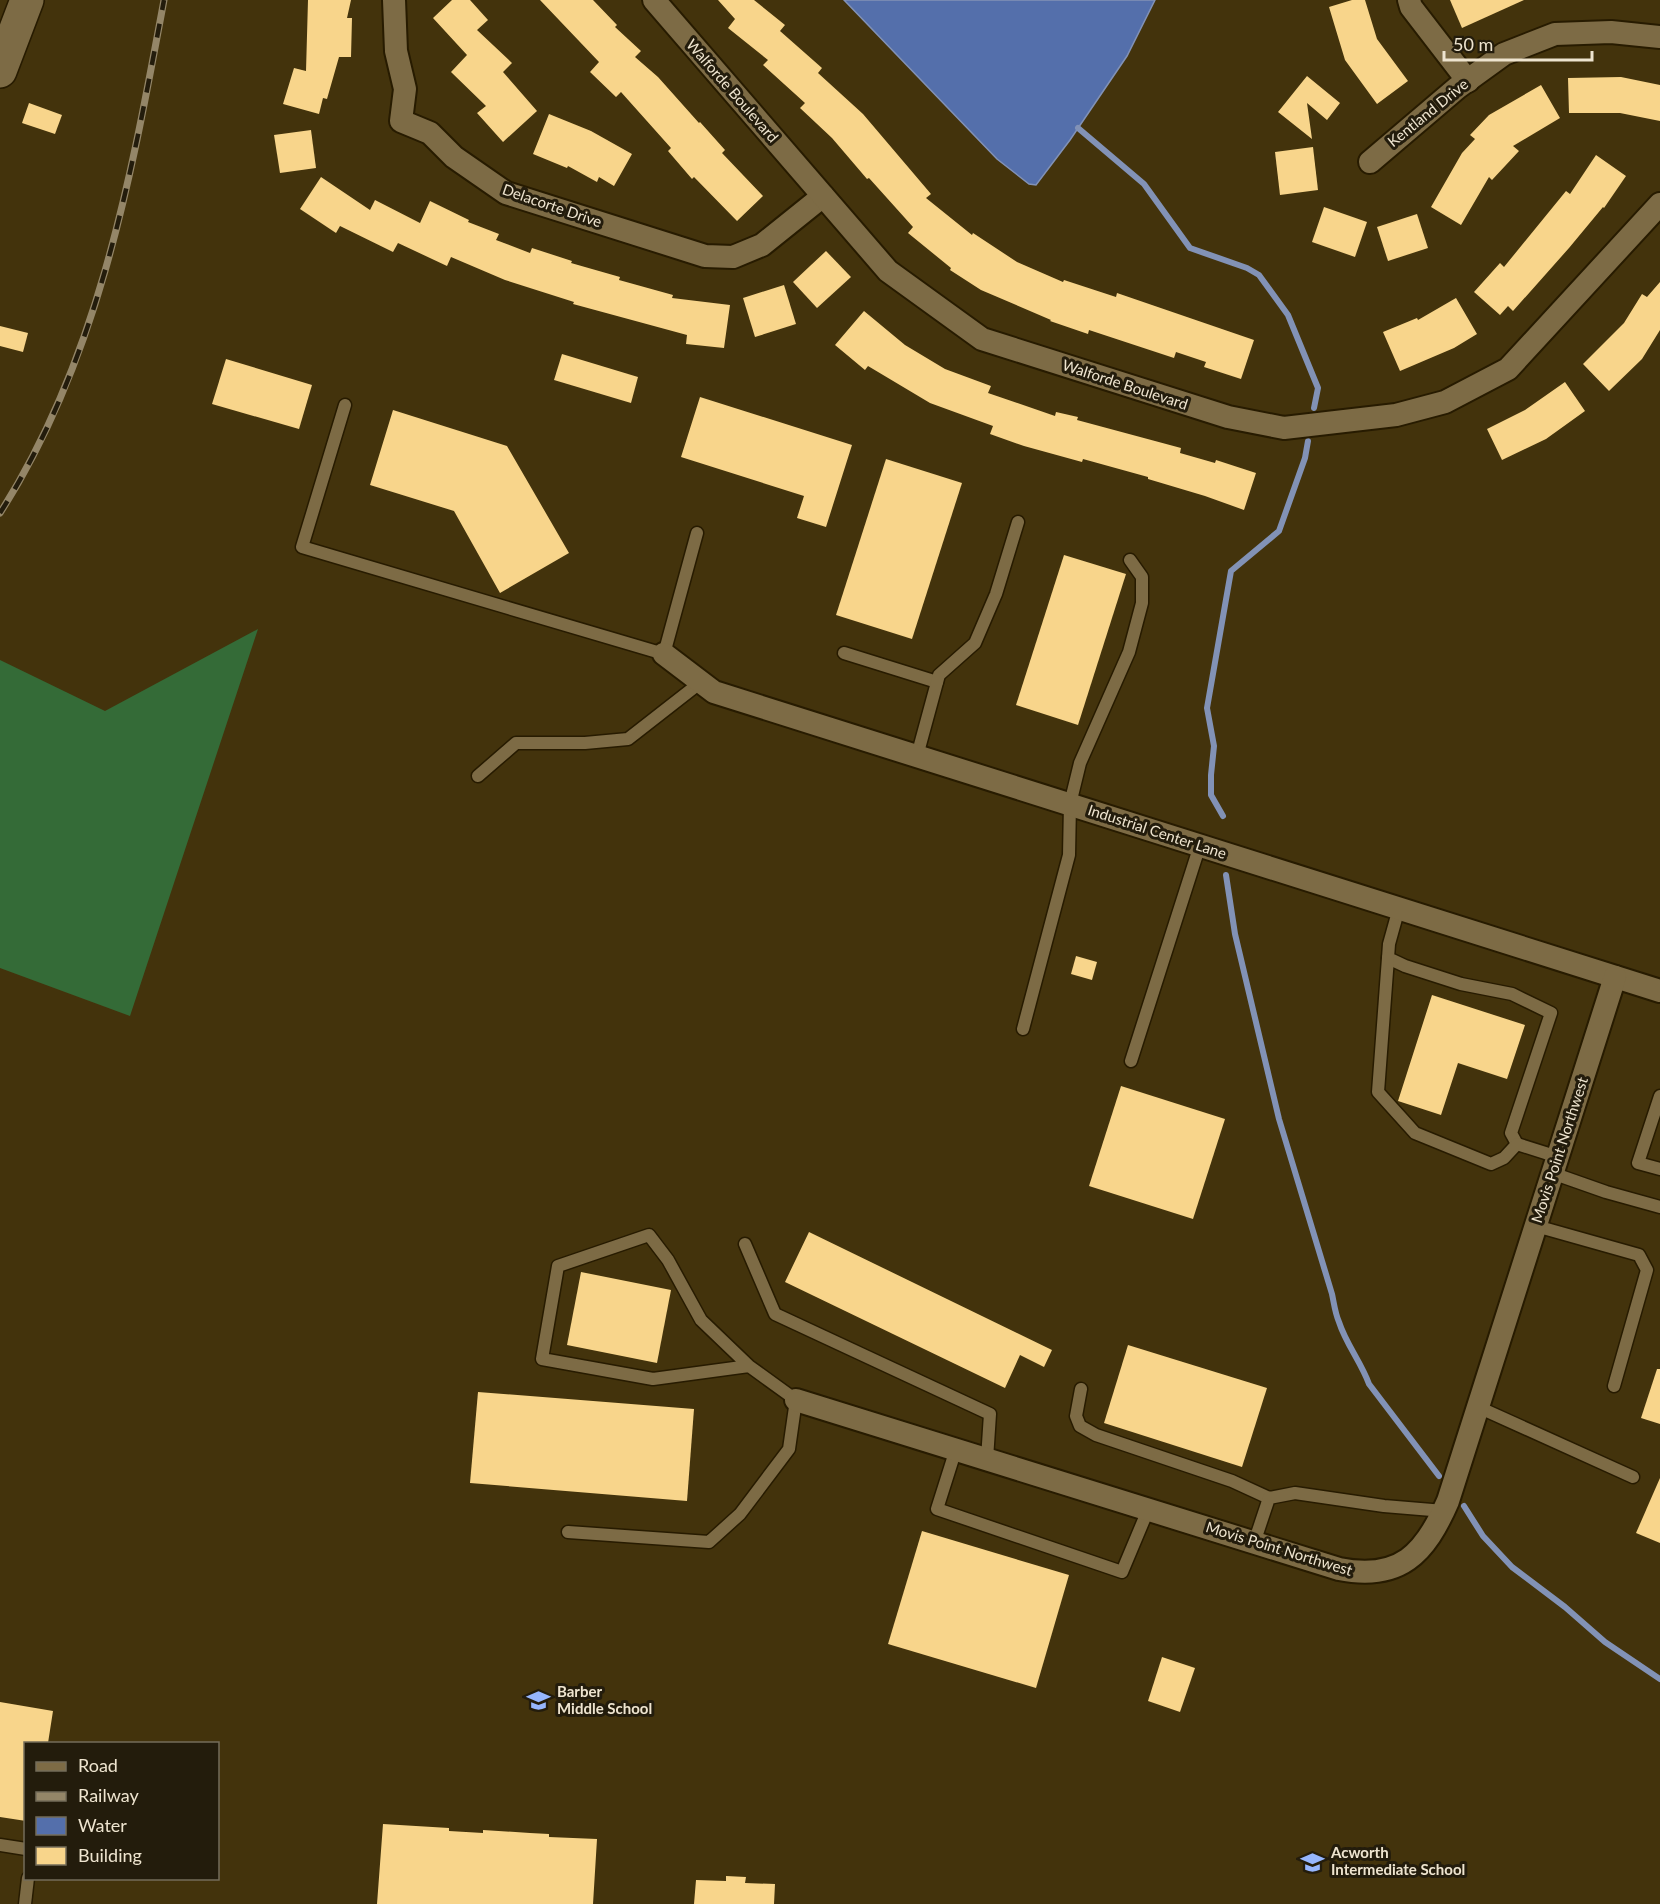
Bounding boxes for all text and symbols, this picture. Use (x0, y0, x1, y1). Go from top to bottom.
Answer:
scale bar (1444, 24, 1592, 62)
text: 50 m (1453, 33, 1493, 55)
street label: Walforde Boulevard (683, 35, 782, 146)
street label: Kentland Drive (1384, 74, 1471, 150)
street label: Delacorte Drive (500, 180, 605, 231)
street label: Walforde Boulevard (1060, 355, 1190, 413)
street label: Industrial Center Lane (1086, 800, 1229, 862)
street label: Movis Point Northwest (1527, 1074, 1591, 1225)
street label: Movis Point Northwest (1204, 1517, 1355, 1579)
place label: Barber Middle School (557, 1682, 652, 1717)
school or university icon: Barber Middle School (526, 1688, 552, 1714)
legend (24, 1742, 219, 1880)
text: Road (78, 1754, 118, 1776)
text: Railway (78, 1784, 139, 1806)
text: Water (78, 1814, 127, 1836)
place label: Acworth Intermediate School (1330, 1843, 1465, 1878)
text: Building (78, 1844, 142, 1866)
school or university icon: Acworth Intermediate School (1300, 1849, 1326, 1875)

